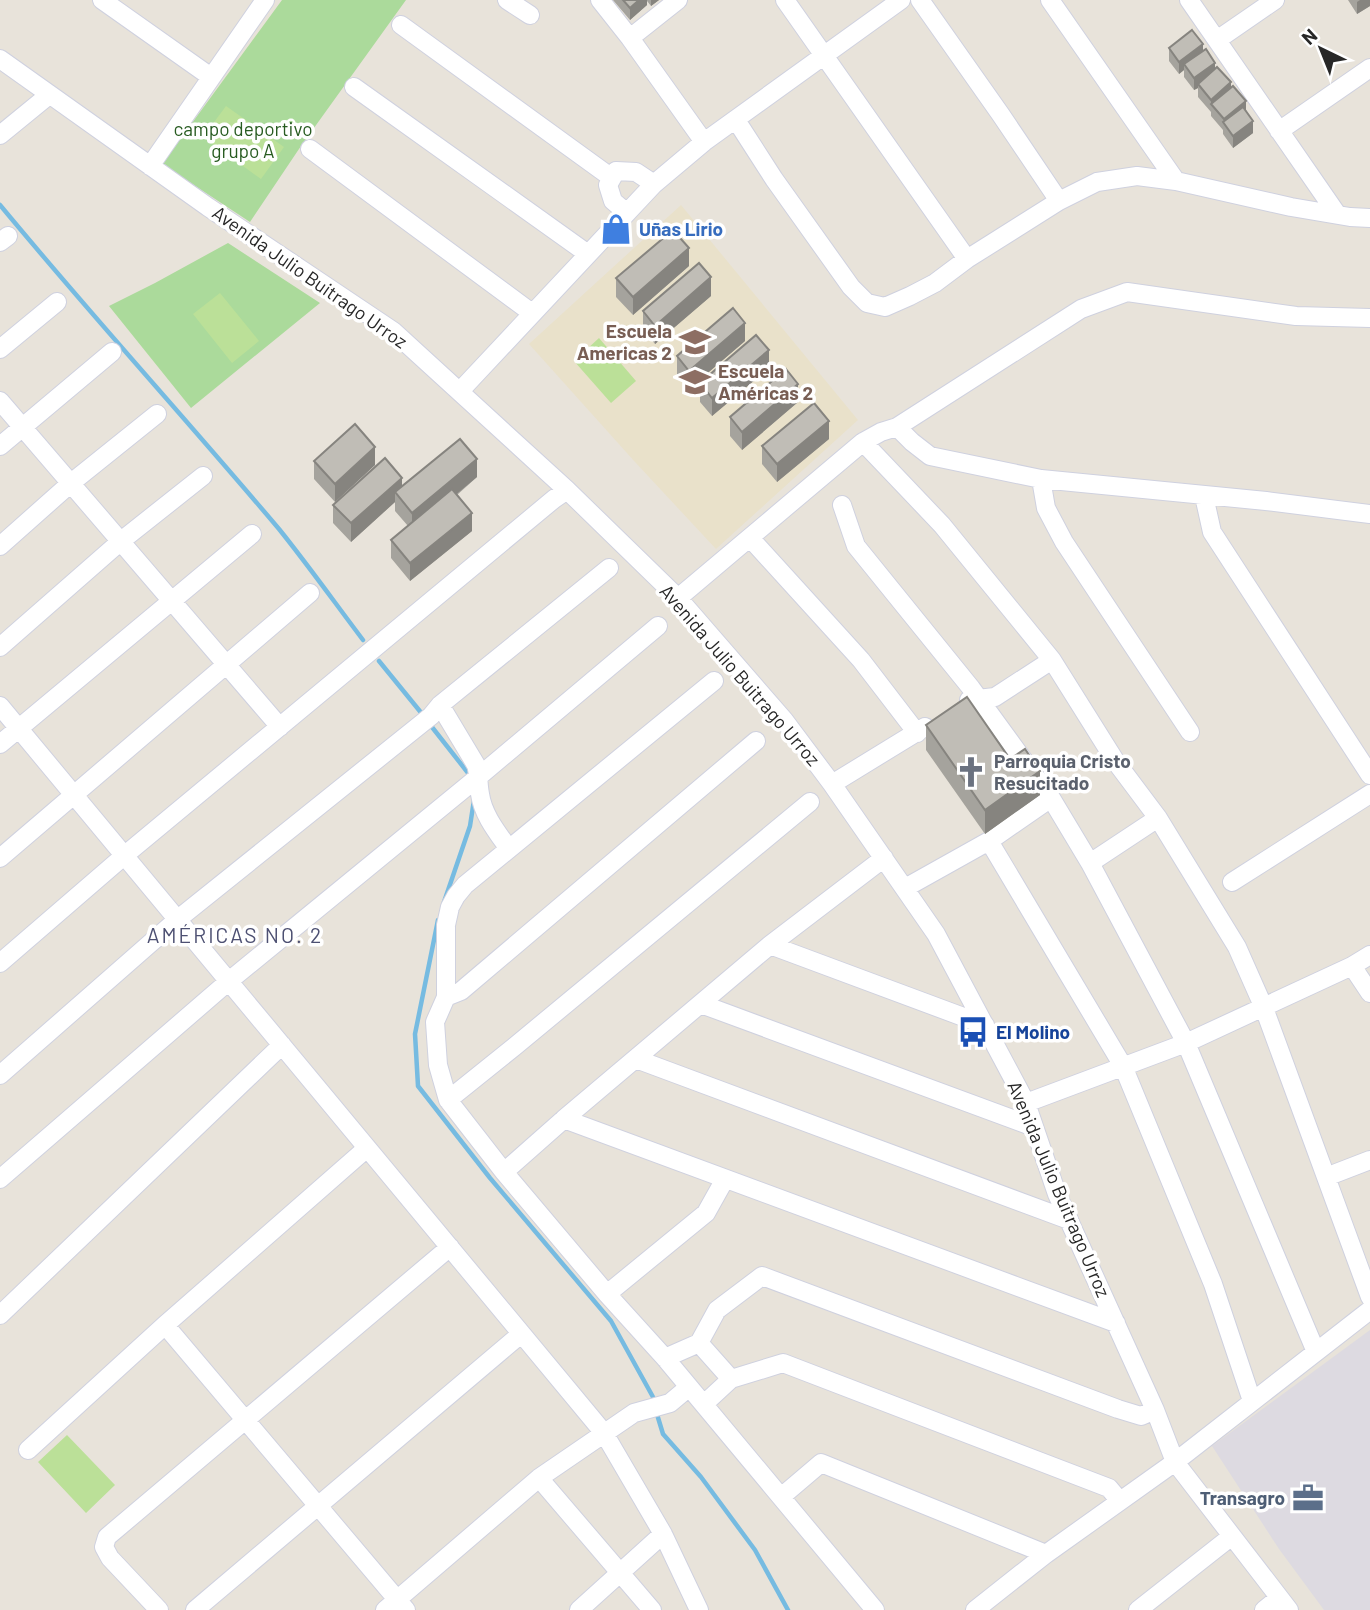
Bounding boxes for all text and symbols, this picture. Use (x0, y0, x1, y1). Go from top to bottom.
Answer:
north arrow (1286, 14, 1356, 84)
text: N (1297, 23, 1322, 49)
park label: campo deportivo grupo A (173, 117, 313, 162)
street label: Avenida Julio Buitrago Urroz (208, 200, 412, 353)
shop icon: Uñas Lirio (599, 212, 633, 246)
place label: Uñas Lirio (639, 217, 723, 240)
place label: Escuela Americas 2 (577, 319, 672, 364)
school or university icon: Escuela Americas 2 (678, 325, 712, 359)
place label: Escuela Américas 2 (718, 359, 813, 404)
school or university icon: Escuela Américas 2 (678, 365, 712, 399)
street label: Avenida Julio Buitrago Urroz (655, 579, 825, 770)
place label: Parroquia Cristo Resucitado (994, 749, 1131, 794)
church icon: Parroquia Cristo Resucitado (954, 755, 988, 789)
district label: AMÉRICAS NO. 2 (147, 922, 323, 947)
bus stop icon: El Molino (956, 1015, 990, 1049)
place label: El Molino (996, 1020, 1070, 1043)
street label: Avenida Julio Buitrago Urroz (1003, 1077, 1116, 1300)
office icon: Transagro (1291, 1481, 1325, 1515)
place label: Transagro (1200, 1486, 1285, 1509)

